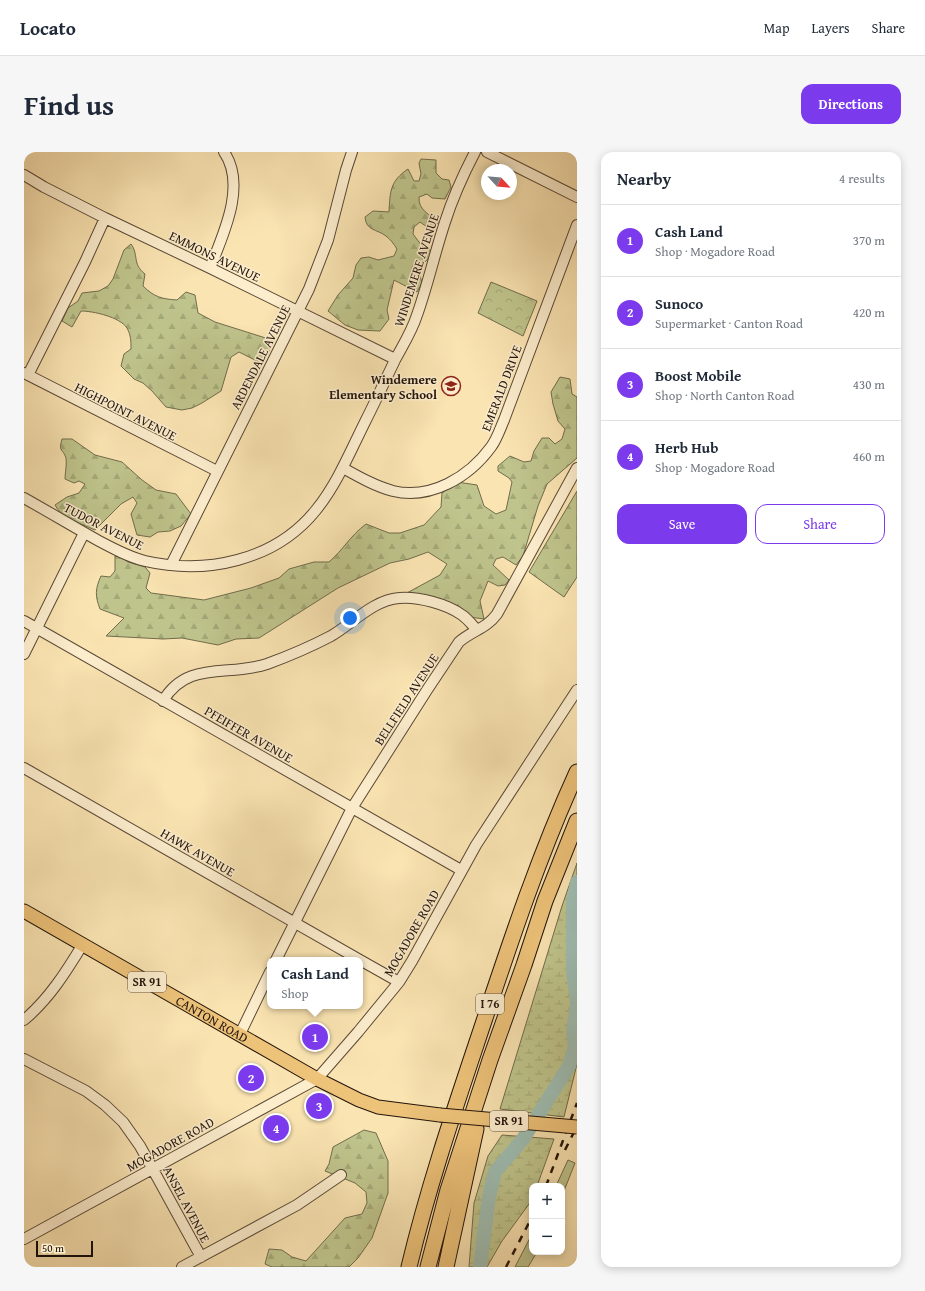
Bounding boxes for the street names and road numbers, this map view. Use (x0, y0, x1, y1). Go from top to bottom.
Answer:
street label: WINDEMERE AVENUE (389, 211, 444, 329)
street label: EMMONS AVENUE (166, 226, 264, 287)
street label: ARDENDALE AVENUE (226, 301, 295, 413)
street label: EMERALD DRIVE (476, 342, 527, 434)
street label: HIGHPOINT AVENUE (72, 378, 180, 446)
street label: TUDOR AVENUE (60, 498, 147, 555)
street label: BELLFIELD AVENUE (370, 649, 444, 749)
street label: PFEIFFER AVENUE (201, 701, 297, 768)
street label: HAWK AVENUE (157, 823, 239, 882)
street label: MOGADORE ROAD (379, 886, 444, 980)
road number: SR 91 (128, 972, 166, 992)
street label: CANTON ROAD (172, 991, 252, 1048)
road number: I 76 (476, 994, 504, 1014)
road number: SR 91 (490, 1111, 528, 1131)
street label: MOGADORE ROAD (123, 1112, 218, 1176)
street label: ANSEL AVENUE (158, 1163, 215, 1246)

